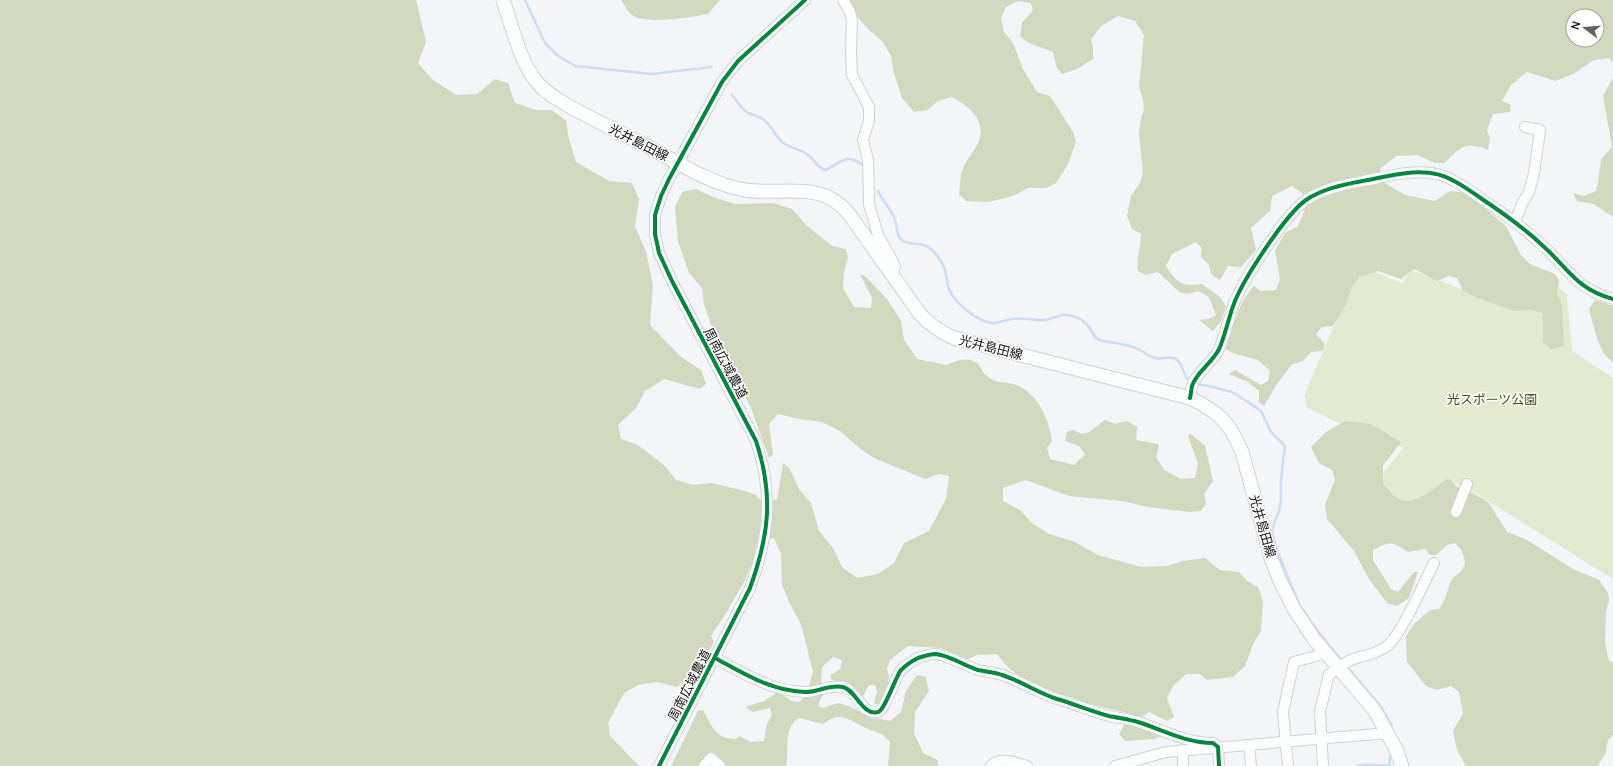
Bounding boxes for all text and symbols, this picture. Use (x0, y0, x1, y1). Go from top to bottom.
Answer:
north arrow (1565, 8, 1605, 48)
text: N (1567, 19, 1583, 31)
street label: 光井島田線 (606, 119, 672, 165)
street label: 周南広域農道 (700, 324, 752, 402)
street label: 光井島田線 (957, 330, 1025, 364)
park label: 光スポーツ公園 (1447, 390, 1537, 408)
street label: 光井島田線 (1245, 492, 1281, 560)
street label: 周南広域農道 (663, 646, 715, 724)

